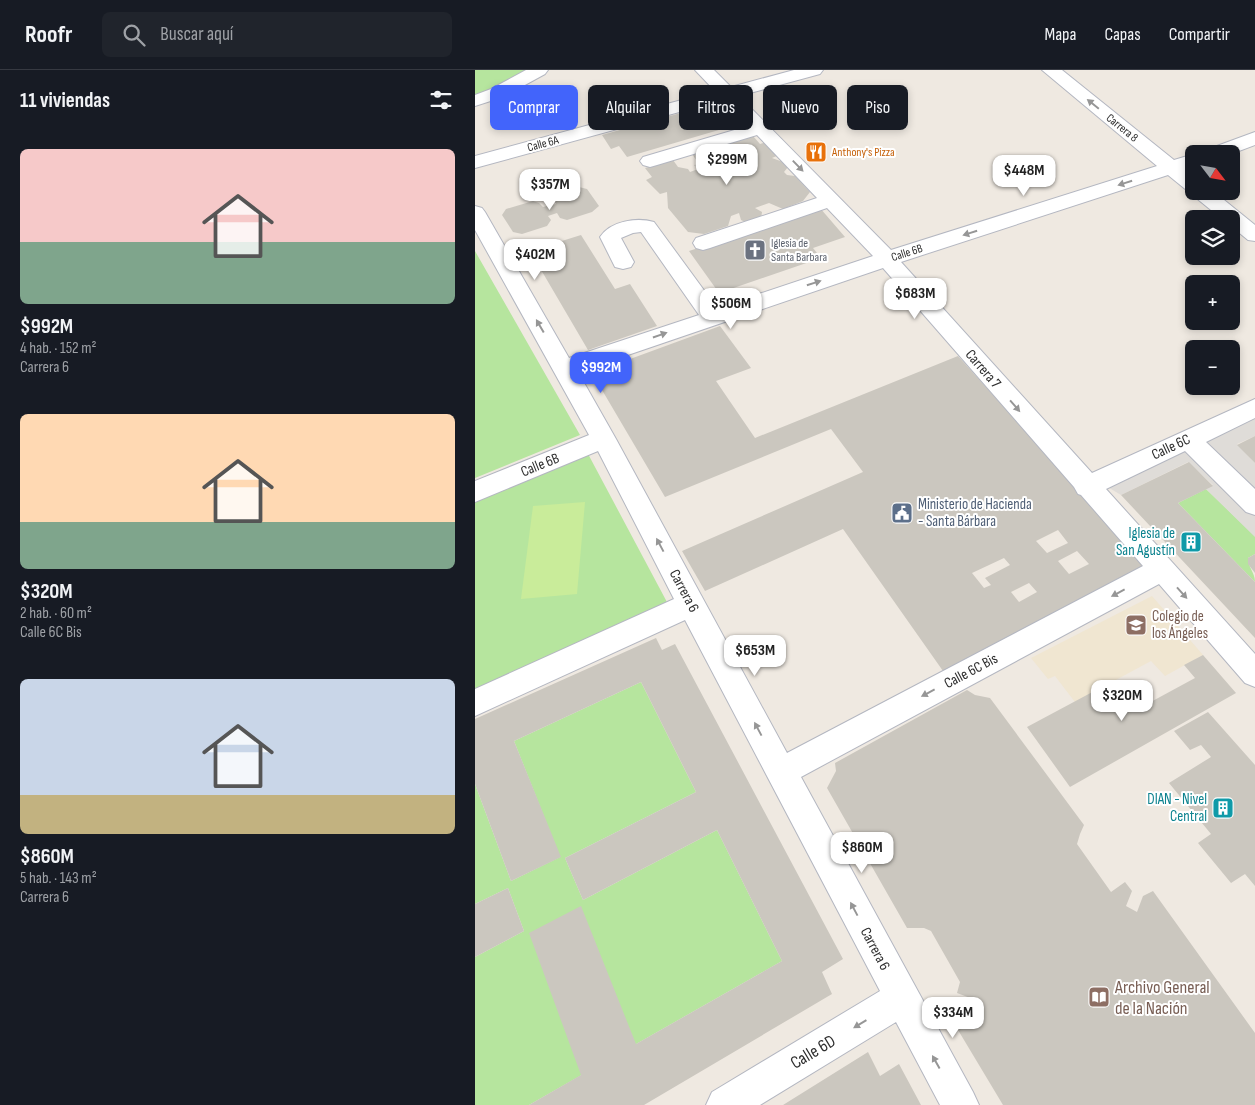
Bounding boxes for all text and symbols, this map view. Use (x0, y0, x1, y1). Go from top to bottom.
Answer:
search box (102, 12, 452, 57)
text: Roofr (25, 20, 72, 49)
icon: search (120, 21, 148, 49)
text: Buscar aquí (160, 23, 233, 46)
text: Mapa (1044, 24, 1076, 45)
text: Capas (1104, 24, 1141, 45)
text: Compartir (1169, 24, 1230, 45)
chip: Comprar (490, 85, 578, 130)
chip: Alquilar (588, 85, 669, 130)
chip: Filtros (679, 85, 753, 130)
chip: Nuevo (763, 85, 837, 130)
chip: Piso (847, 85, 908, 130)
icon: filters (427, 86, 455, 114)
text: 11 viviendas (20, 88, 110, 113)
one-way arrow (1086, 98, 1099, 109)
street label: Carrera 8 (1103, 111, 1141, 145)
street label: Calle 6A (526, 132, 561, 155)
restaurant icon: Anthony's Pizza (804, 140, 828, 164)
pin: $299M (692, 144, 762, 186)
place label: Anthony's Pizza (831, 145, 895, 160)
north arrow (1185, 145, 1240, 200)
map controls (1185, 145, 1240, 395)
text: $299M (707, 150, 747, 169)
pin: $448M (989, 154, 1059, 197)
one-way arrow (792, 160, 804, 172)
text: $448M (1004, 161, 1044, 180)
pin: $357M (515, 168, 585, 211)
text: $357M (530, 175, 570, 194)
one-way arrow (1117, 179, 1132, 187)
icon: home (193, 181, 283, 271)
button: layers (1185, 210, 1240, 265)
one-way arrow (962, 229, 977, 237)
place label: Iglesia de Santa Barbara (771, 236, 827, 265)
pin: $402M (500, 238, 570, 281)
church icon: Iglesia de Santa Barbara (743, 238, 767, 262)
street label: Calle 6B (889, 241, 925, 265)
text: $402M (515, 245, 555, 264)
button: + (1185, 275, 1240, 330)
pin: $683M (880, 278, 950, 320)
one-way arrow (807, 279, 822, 287)
text: $683M (895, 284, 935, 303)
pin: $506M (696, 288, 766, 330)
text: $506M (711, 294, 751, 313)
text: $992M (20, 314, 73, 339)
one-way arrow (535, 319, 544, 332)
one-way arrow (652, 331, 667, 338)
text: 4 hab. · 152 m² (20, 339, 96, 358)
button: − (1185, 340, 1240, 395)
street label: Carrera 7 (961, 346, 1005, 392)
pin: $992M (566, 352, 636, 394)
text: Carrera 6 (20, 358, 69, 377)
text: $992M (581, 358, 621, 377)
one-way arrow (1010, 400, 1021, 413)
street label: Calle 6C (1149, 430, 1193, 464)
icon: home (193, 446, 283, 536)
street label: Calle 6B (518, 449, 562, 481)
place label: Ministerio de Hacienda - Santa Bárbara (918, 495, 1032, 531)
public building icon: Ministerio de Hacienda - Santa Bárbara (890, 501, 914, 525)
place label: Iglesia de San Agustín (1116, 524, 1175, 560)
building icon: Iglesia de San Agustín (1179, 530, 1203, 554)
one-way arrow (656, 538, 664, 553)
street label: Carrera 6 (665, 566, 703, 616)
text: $320M (20, 579, 73, 604)
one-way arrow (1176, 586, 1188, 598)
one-way arrow (1111, 588, 1125, 597)
text: 2 hab. · 60 m² (20, 604, 92, 623)
place label: Colegio de los Ángeles (1152, 607, 1208, 643)
school or university icon: Colegio de los Ángeles (1124, 613, 1148, 637)
text: Calle 6C Bis (20, 623, 82, 642)
pin: $653M (720, 634, 790, 677)
text: $653M (735, 641, 775, 660)
street label: Calle 6C Bis (941, 649, 1001, 693)
pin: $320M (1087, 680, 1157, 722)
text: $320M (1102, 686, 1142, 705)
one-way arrow (921, 689, 935, 697)
icon: home (193, 711, 283, 801)
one-way arrow (753, 722, 762, 735)
place label: DIAN - Nivel Central (1147, 790, 1207, 826)
building icon: DIAN - Nivel Central (1211, 796, 1235, 820)
pin: $860M (827, 832, 897, 874)
text: $860M (842, 838, 883, 857)
text: $860M (20, 844, 74, 869)
text: 5 hab. · 143 m² (20, 869, 97, 888)
text: Carrera 6 (20, 888, 69, 907)
one-way arrow (850, 902, 858, 916)
street label: Carrera 6 (856, 924, 894, 974)
place label: Archivo General de la Nación (1114, 977, 1210, 1019)
library icon: Archivo General de la Nación (1087, 985, 1111, 1009)
pin: $334M (918, 996, 988, 1039)
text: $334M (933, 1003, 973, 1022)
one-way arrow (853, 1019, 866, 1028)
street label: Calle 6D (787, 1030, 839, 1074)
one-way arrow (932, 1056, 941, 1069)

